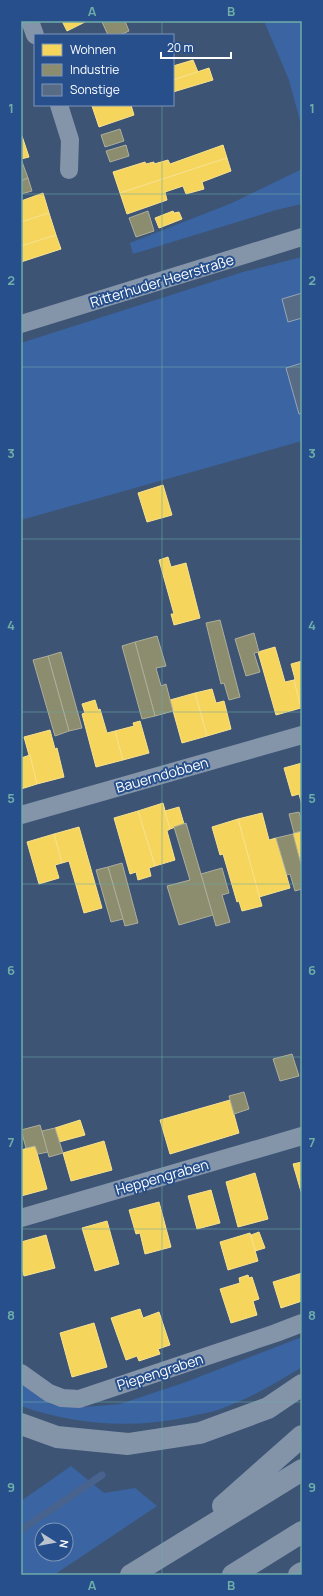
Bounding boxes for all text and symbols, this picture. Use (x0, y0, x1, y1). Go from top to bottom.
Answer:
text: A (88, 2, 97, 20)
text: B (227, 2, 235, 20)
legend (34, 34, 174, 106)
scale bar (161, 34, 231, 60)
text: 20 m (167, 39, 194, 56)
text: Wohnen (70, 41, 116, 58)
text: Industrie (70, 61, 119, 78)
text: Sonstige (70, 81, 120, 98)
text: 1 (8, 99, 14, 117)
text: 1 (309, 99, 315, 117)
street label: Ritterhuder Heerstraße (88, 250, 236, 311)
text: 2 (7, 271, 15, 289)
text: 2 (308, 271, 316, 289)
text: 3 (7, 444, 15, 462)
text: 3 (308, 444, 316, 462)
text: 4 (7, 616, 15, 634)
text: 4 (308, 616, 316, 634)
street label: Bauerndobben (113, 752, 210, 797)
text: 5 (7, 789, 15, 807)
text: 5 (308, 789, 316, 807)
text: 6 (7, 961, 15, 979)
text: 6 (308, 961, 316, 979)
text: 7 (8, 1133, 15, 1151)
text: 7 (309, 1133, 316, 1151)
street label: Heppengraben (113, 1154, 211, 1199)
text: 8 (7, 1306, 15, 1324)
text: 8 (308, 1306, 316, 1324)
street label: Piepengraben (114, 1349, 205, 1394)
text: 9 (7, 1478, 15, 1496)
text: 9 (308, 1478, 316, 1496)
north arrow (34, 1522, 74, 1562)
text: N (56, 1539, 72, 1549)
text: A (88, 1576, 97, 1594)
text: B (227, 1576, 235, 1594)

